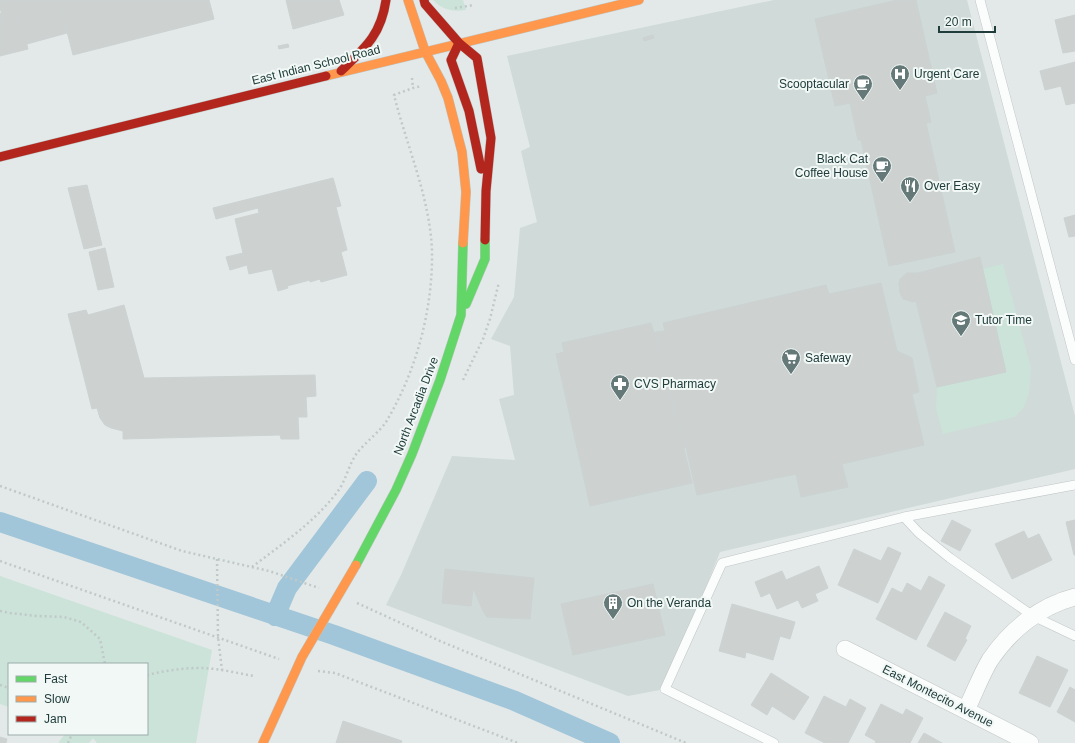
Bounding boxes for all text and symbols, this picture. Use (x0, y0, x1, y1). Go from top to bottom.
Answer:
scale bar (939, 8, 995, 34)
text: 20 m (945, 15, 972, 29)
street label: East Indian School Road (250, 42, 382, 88)
hospital icon: Urgent Care (889, 63, 911, 91)
place label: Urgent Care (914, 67, 980, 81)
cafe icon: Scooptacular (852, 73, 874, 101)
place label: Scooptacular (779, 77, 849, 91)
place label: Black Cat Coffee House (795, 152, 869, 180)
cafe icon: Black Cat Coffee House (871, 155, 893, 183)
restaurant icon: Over Easy (899, 175, 921, 203)
place label: Over Easy (924, 179, 980, 193)
school or university icon: Tutor Time (950, 309, 972, 337)
place label: Tutor Time (975, 313, 1032, 327)
supermarket icon: Safeway (780, 347, 802, 375)
place label: Safeway (805, 351, 851, 365)
street label: North Arcadia Drive (391, 355, 441, 457)
pharmacy icon: CVS Pharmacy (609, 373, 631, 401)
place label: CVS Pharmacy (634, 377, 716, 391)
building icon: On the Veranda (602, 592, 624, 620)
place label: On the Veranda (627, 596, 711, 610)
street label: East Montecito Avenue (880, 662, 996, 730)
legend (8, 663, 148, 735)
text: Fast (44, 672, 68, 686)
text: Slow (44, 692, 70, 706)
text: Jam (44, 712, 67, 726)

